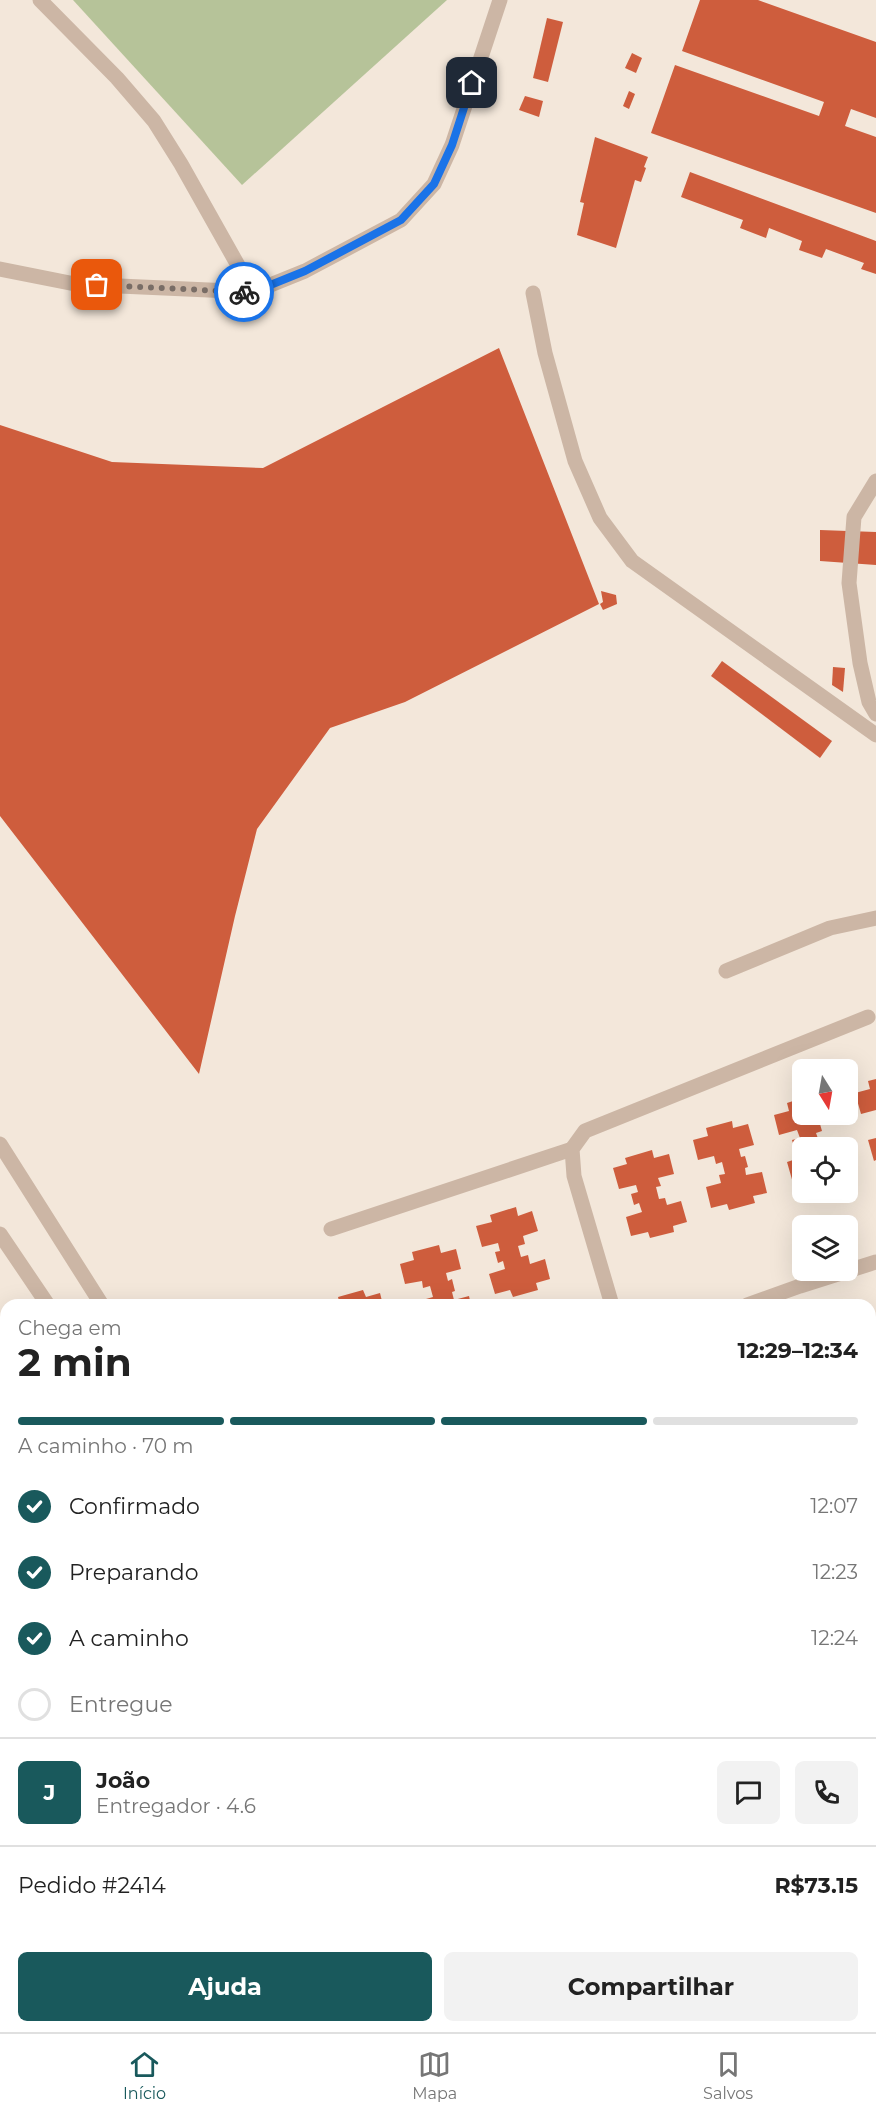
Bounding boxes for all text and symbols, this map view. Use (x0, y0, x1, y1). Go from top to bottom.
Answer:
pin (446, 57, 497, 108)
icon: home (455, 66, 488, 99)
pin (71, 259, 122, 310)
courier (214, 262, 274, 322)
icon: bag (80, 268, 113, 301)
icon: bike (228, 276, 261, 309)
north arrow (792, 1059, 858, 1125)
map controls (792, 1059, 858, 1281)
button: locate (792, 1137, 858, 1203)
button: layers (792, 1215, 858, 1281)
text: Chega em (18, 1316, 122, 1340)
text: 12:29–12:34 (737, 1337, 858, 1364)
text: 2 min (18, 1338, 132, 1386)
text: A caminho · 70 m (18, 1434, 193, 1458)
icon: check (18, 1490, 51, 1523)
text: Confirmado (69, 1493, 200, 1520)
text: 12:07 (810, 1494, 858, 1518)
icon: check (18, 1556, 51, 1589)
text: Preparando (69, 1559, 198, 1586)
text: 12:23 (813, 1560, 858, 1584)
icon: check (18, 1622, 51, 1655)
text: A caminho (69, 1625, 189, 1652)
text: 12:24 (811, 1626, 858, 1650)
text: Entregue (69, 1691, 173, 1718)
button: chat (717, 1761, 780, 1824)
button: phone (795, 1761, 858, 1824)
text: João (96, 1767, 150, 1794)
text: J (44, 1779, 55, 1806)
text: Entregador · 4.6 (96, 1794, 256, 1818)
text: Pedido #2414 (18, 1872, 166, 1899)
text: R$73.15 (774, 1872, 858, 1899)
button: Ajuda (18, 1952, 432, 2021)
button: Compartilhar (444, 1952, 858, 2021)
tab: Início (123, 2048, 166, 2103)
tab: Mapa (412, 2048, 457, 2103)
tab: Salvos (703, 2048, 753, 2103)

